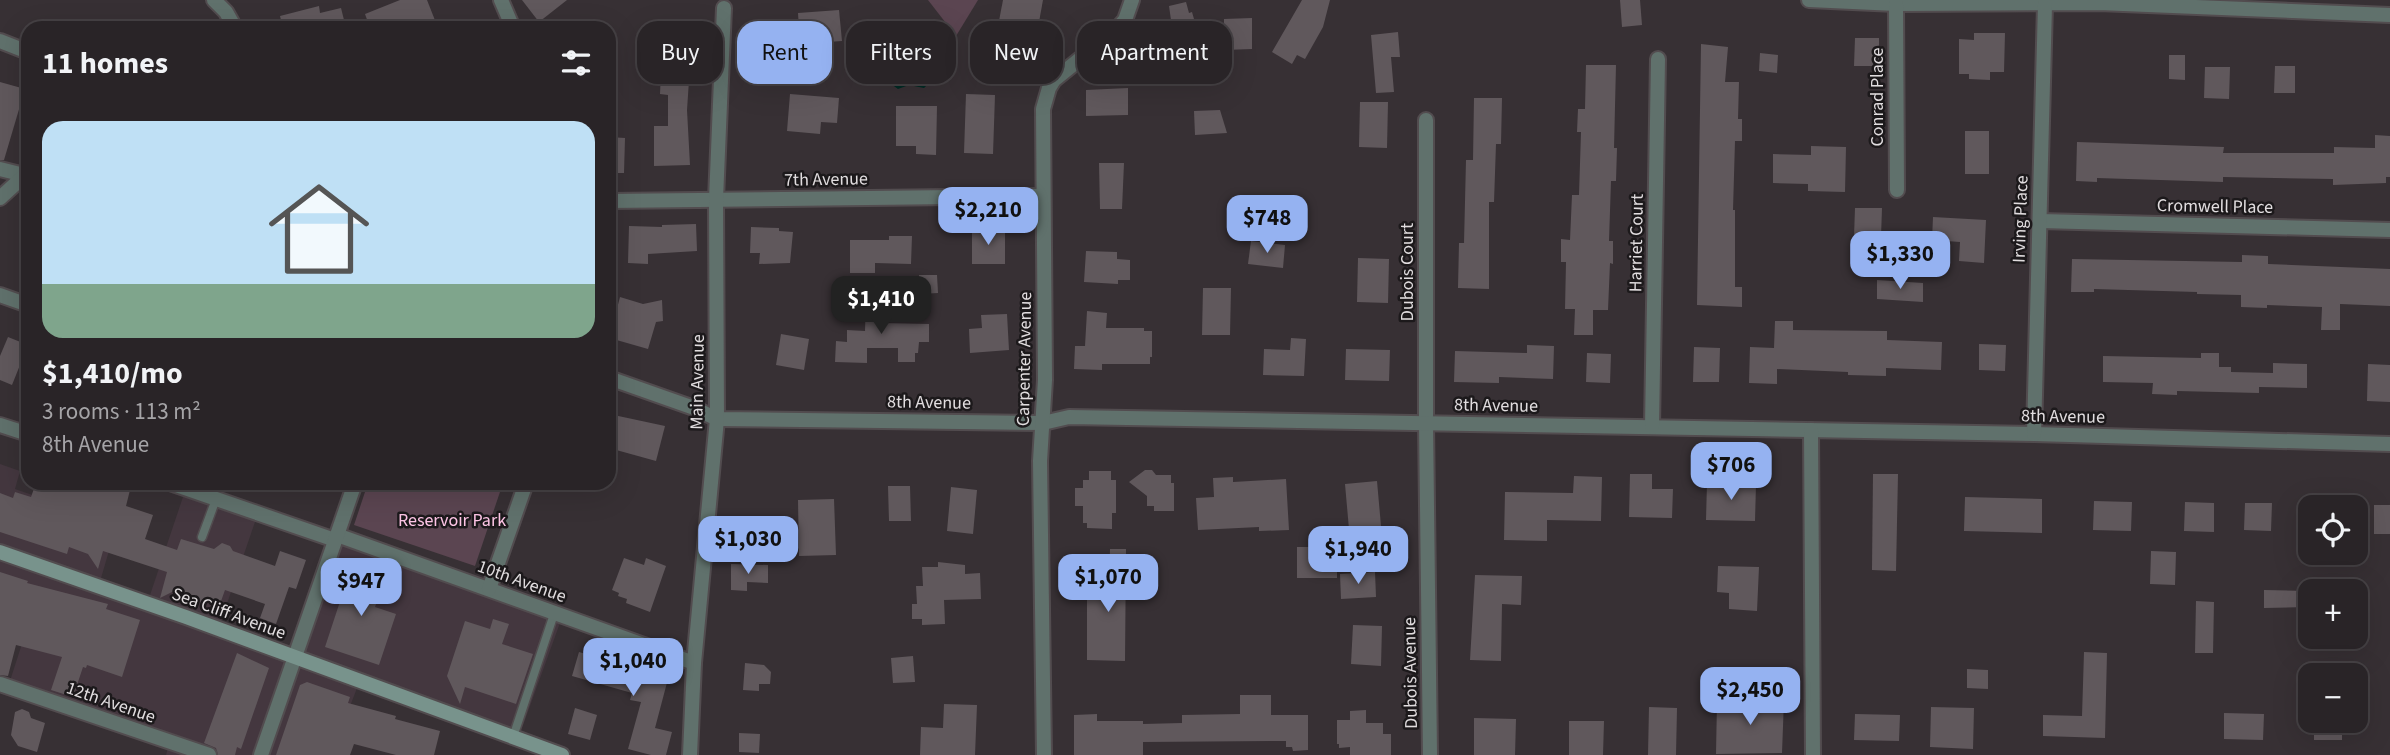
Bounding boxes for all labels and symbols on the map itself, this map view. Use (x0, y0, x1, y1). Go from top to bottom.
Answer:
street label: Conrad Place (1865, 47, 1890, 146)
street label: 7th Avenue (784, 166, 868, 193)
street label: Irving Place (2006, 175, 2035, 263)
pin: $2,210 (931, 188, 1045, 247)
street label: Cromwell Place (2157, 193, 2273, 220)
street label: Harriet Court (1623, 194, 1650, 292)
pin: $748 (1226, 196, 1308, 255)
street label: Dubois Court (1395, 223, 1420, 321)
pin: $1,330 (1843, 232, 1957, 291)
pin: $1,410 (824, 276, 938, 336)
street label: Carpenter Avenue (1011, 292, 1038, 426)
street label: Main Avenue (684, 334, 711, 430)
street label: 8th Avenue (887, 389, 971, 416)
street label: 8th Avenue (1454, 392, 1538, 419)
street label: 8th Avenue (2021, 403, 2105, 430)
pin: $706 (1690, 442, 1772, 502)
park label: Reservoir Park (398, 508, 506, 533)
pin: $1,030 (691, 516, 805, 576)
pin: $1,940 (1301, 526, 1415, 586)
street label: 10th Avenue (474, 554, 570, 609)
pin: $1,070 (1051, 554, 1165, 614)
pin: $947 (320, 558, 402, 618)
street label: Sea Cliff Avenue (168, 581, 289, 646)
street label: Dubois Avenue (1397, 617, 1424, 729)
pin: $1,040 (576, 638, 690, 698)
pin: $2,450 (1693, 668, 1807, 727)
street label: 12th Avenue (63, 676, 159, 729)

